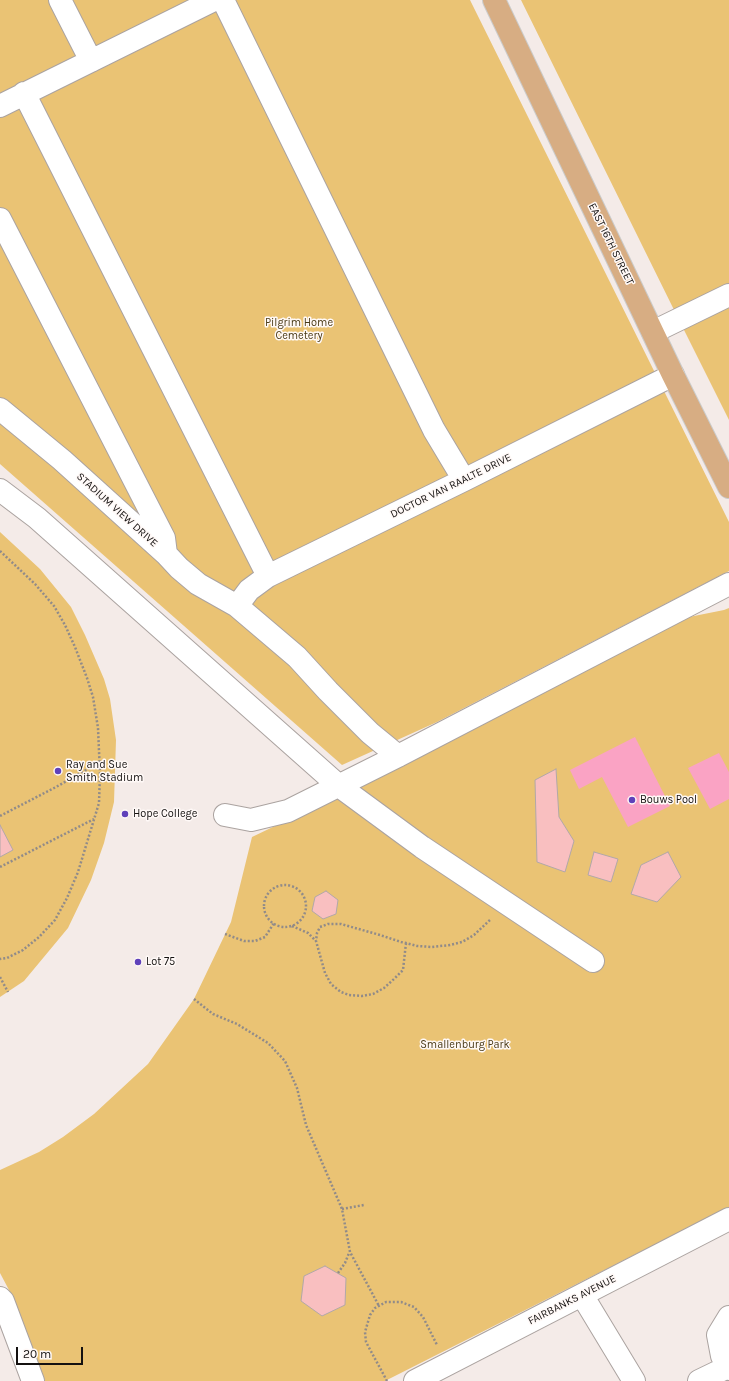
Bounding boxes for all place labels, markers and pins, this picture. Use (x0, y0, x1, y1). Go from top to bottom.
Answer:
place label: Ray and Sue Smith Stadium (66, 758, 143, 784)
marker: Ray and Sue Smith Stadium (53, 766, 63, 776)
place label: Bouws Pool (640, 793, 697, 807)
marker: Bouws Pool (627, 795, 637, 805)
place label: Hope College (133, 807, 197, 821)
marker: Hope College (120, 809, 130, 819)
place label: Lot 75 (146, 955, 175, 969)
marker: Lot 75 (133, 957, 143, 967)

